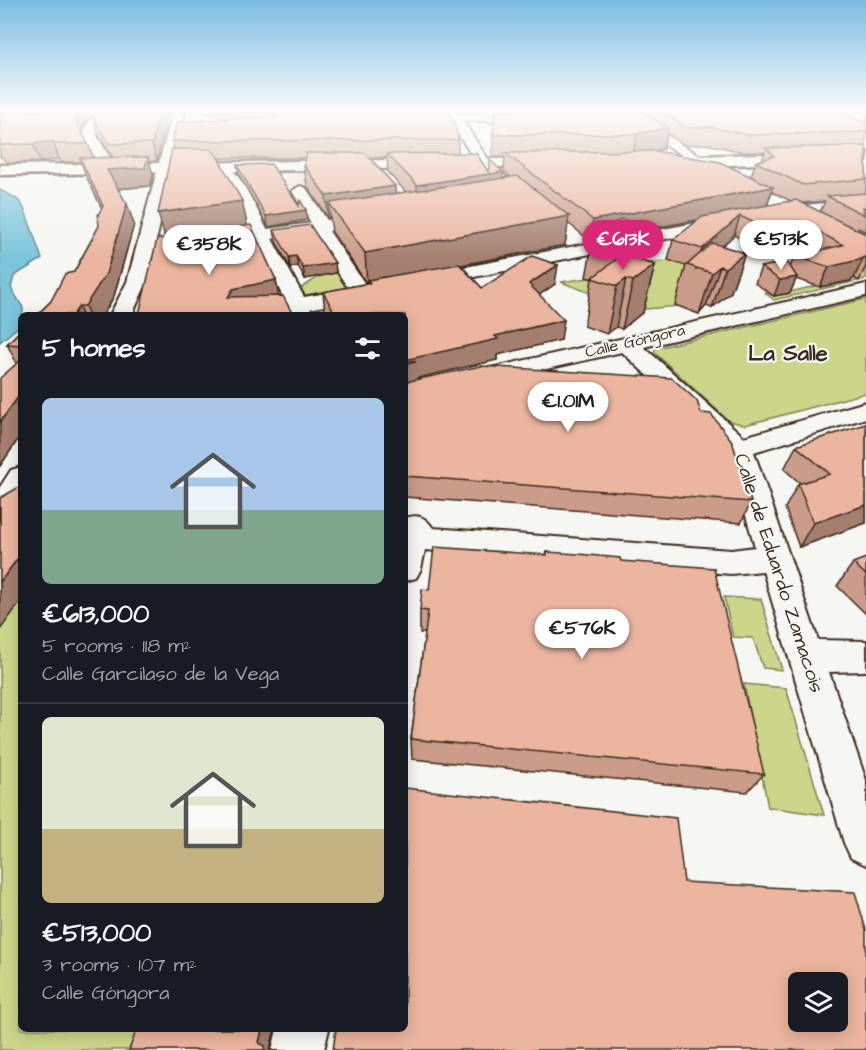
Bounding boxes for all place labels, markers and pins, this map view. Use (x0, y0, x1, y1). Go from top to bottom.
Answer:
pin: €613K (581, 220, 665, 271)
pin: €513K (739, 220, 823, 271)
pin: €358K (167, 225, 251, 276)
pin: €1.01M (519, 382, 617, 433)
pin: €576K (540, 609, 624, 660)

